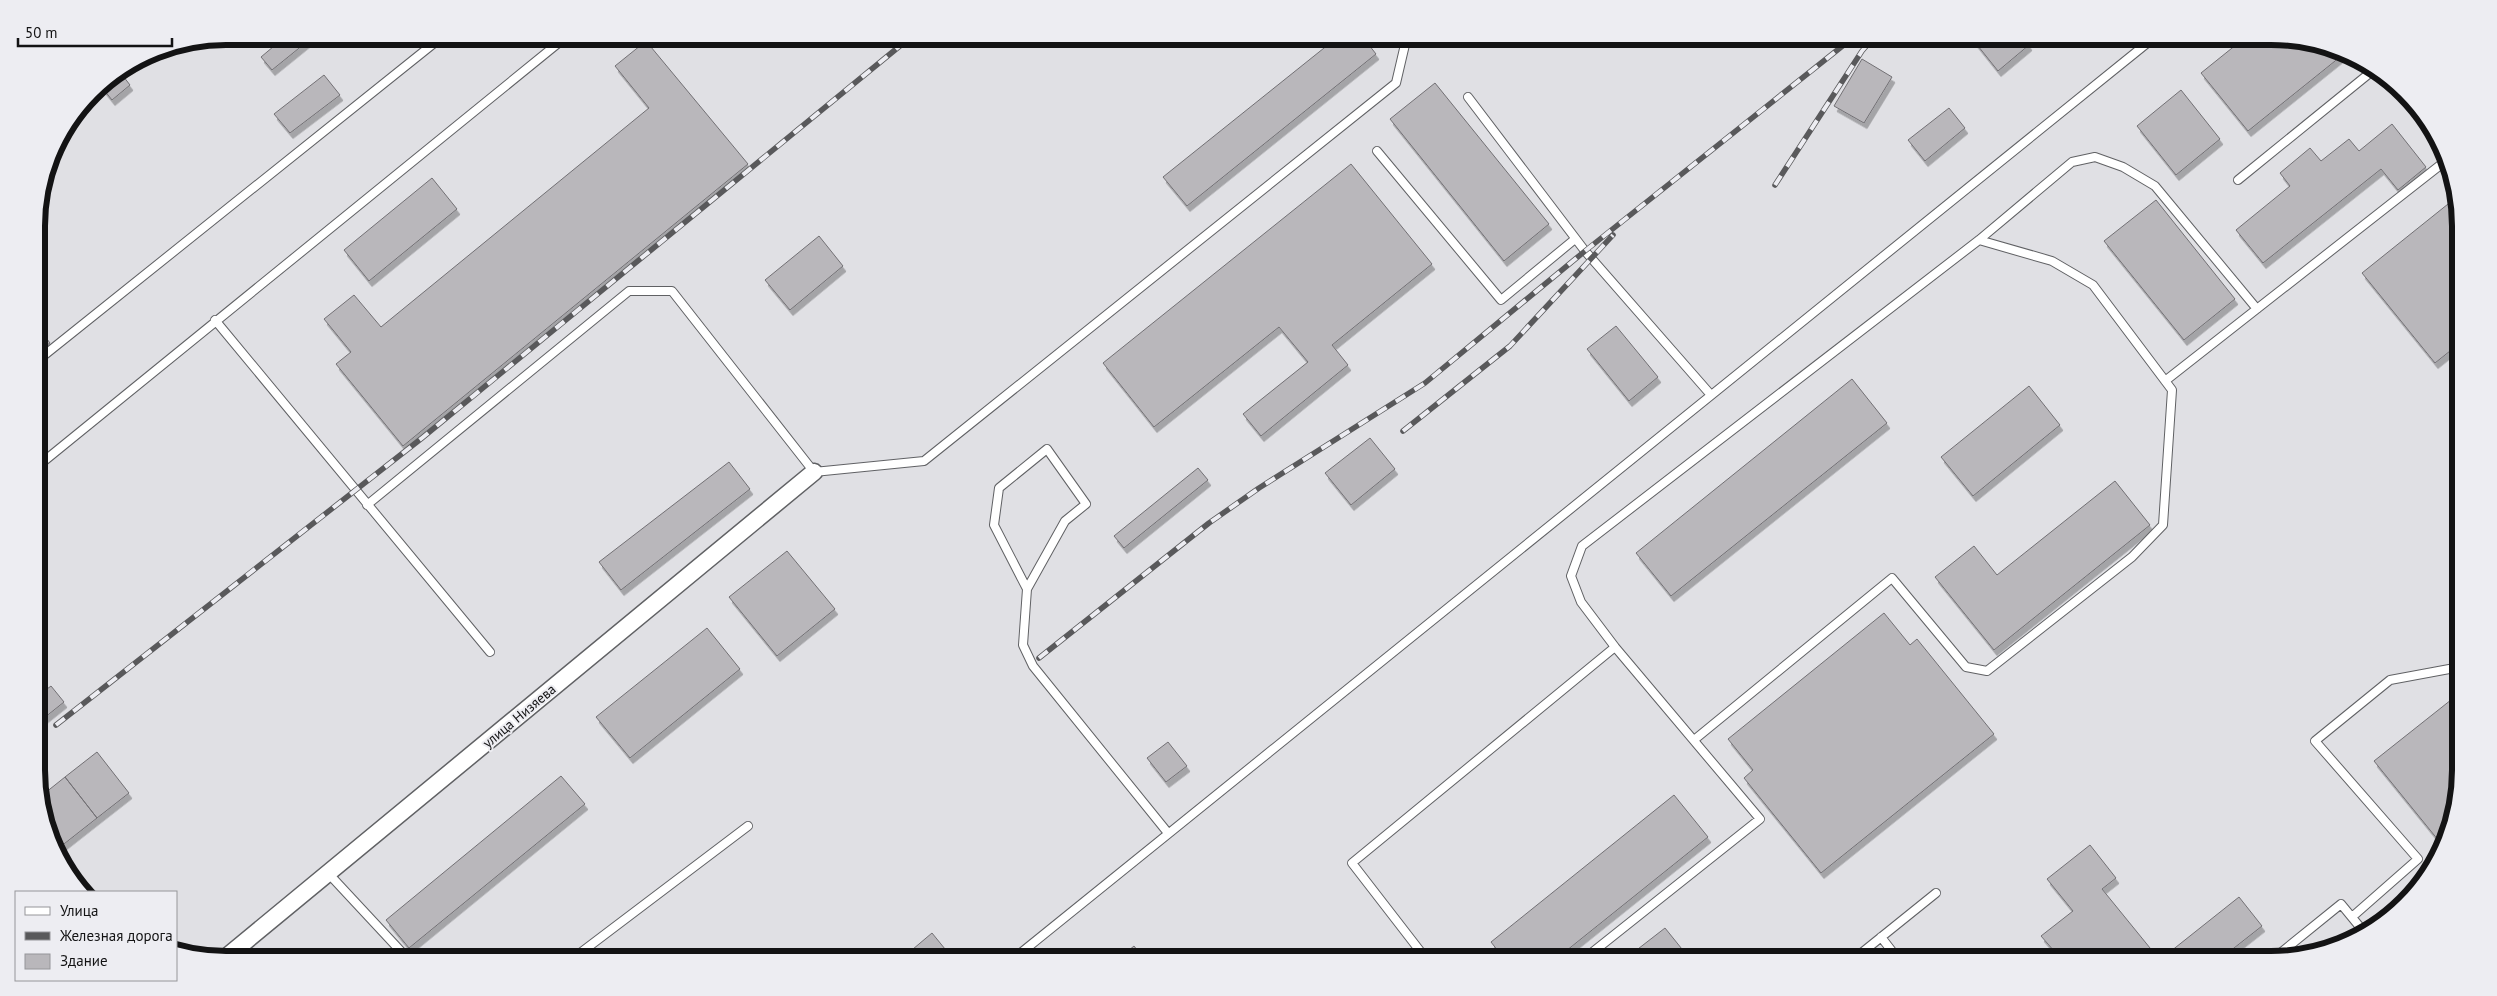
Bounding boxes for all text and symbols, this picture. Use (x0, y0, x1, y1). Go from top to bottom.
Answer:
scale bar (18, 15, 171, 47)
text: 50 m (25, 23, 58, 42)
street label: улица Низяева (479, 680, 559, 752)
legend (15, 891, 178, 981)
text: Улица (60, 901, 98, 920)
text: Железная дорога (59, 926, 173, 945)
text: Здание (60, 951, 108, 970)

